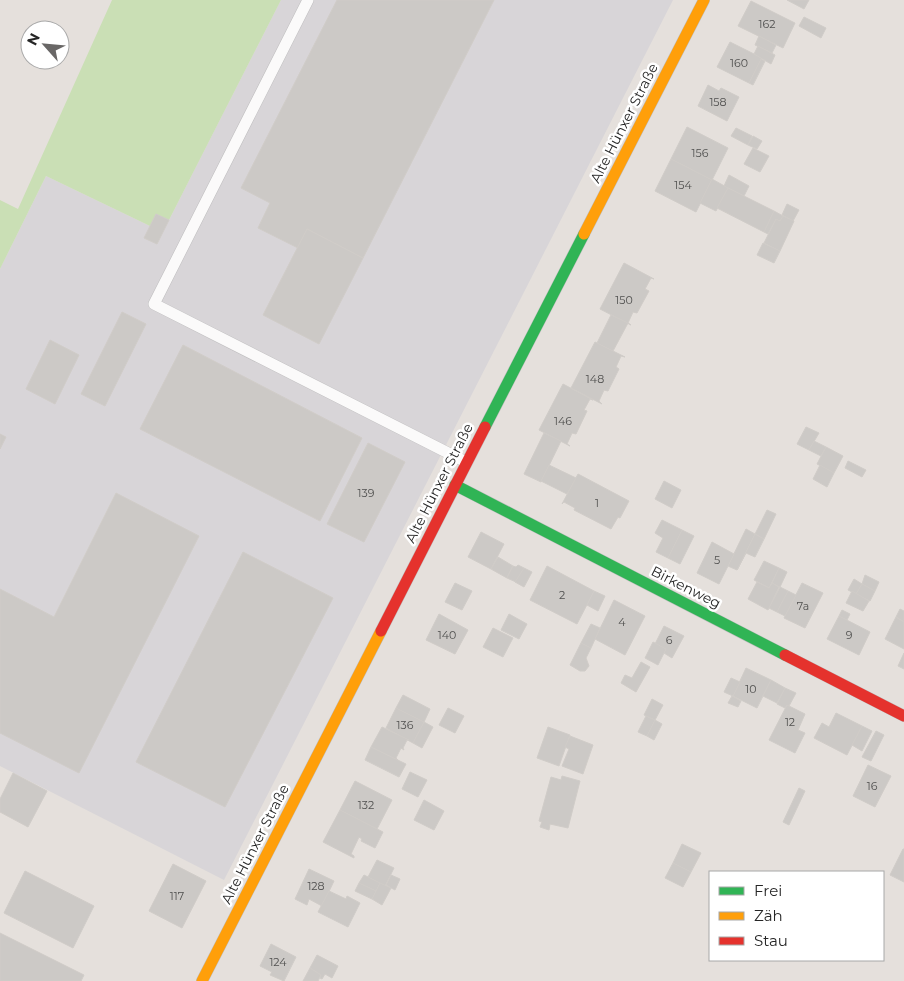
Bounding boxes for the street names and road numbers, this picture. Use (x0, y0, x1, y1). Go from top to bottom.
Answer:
street label: Alte Hünxer Straße (586, 60, 662, 186)
street label: Alte Hünxer Straße (401, 420, 477, 546)
street label: Birkenweg (648, 562, 724, 612)
street label: Alte Hünxer Straße (217, 781, 293, 907)

